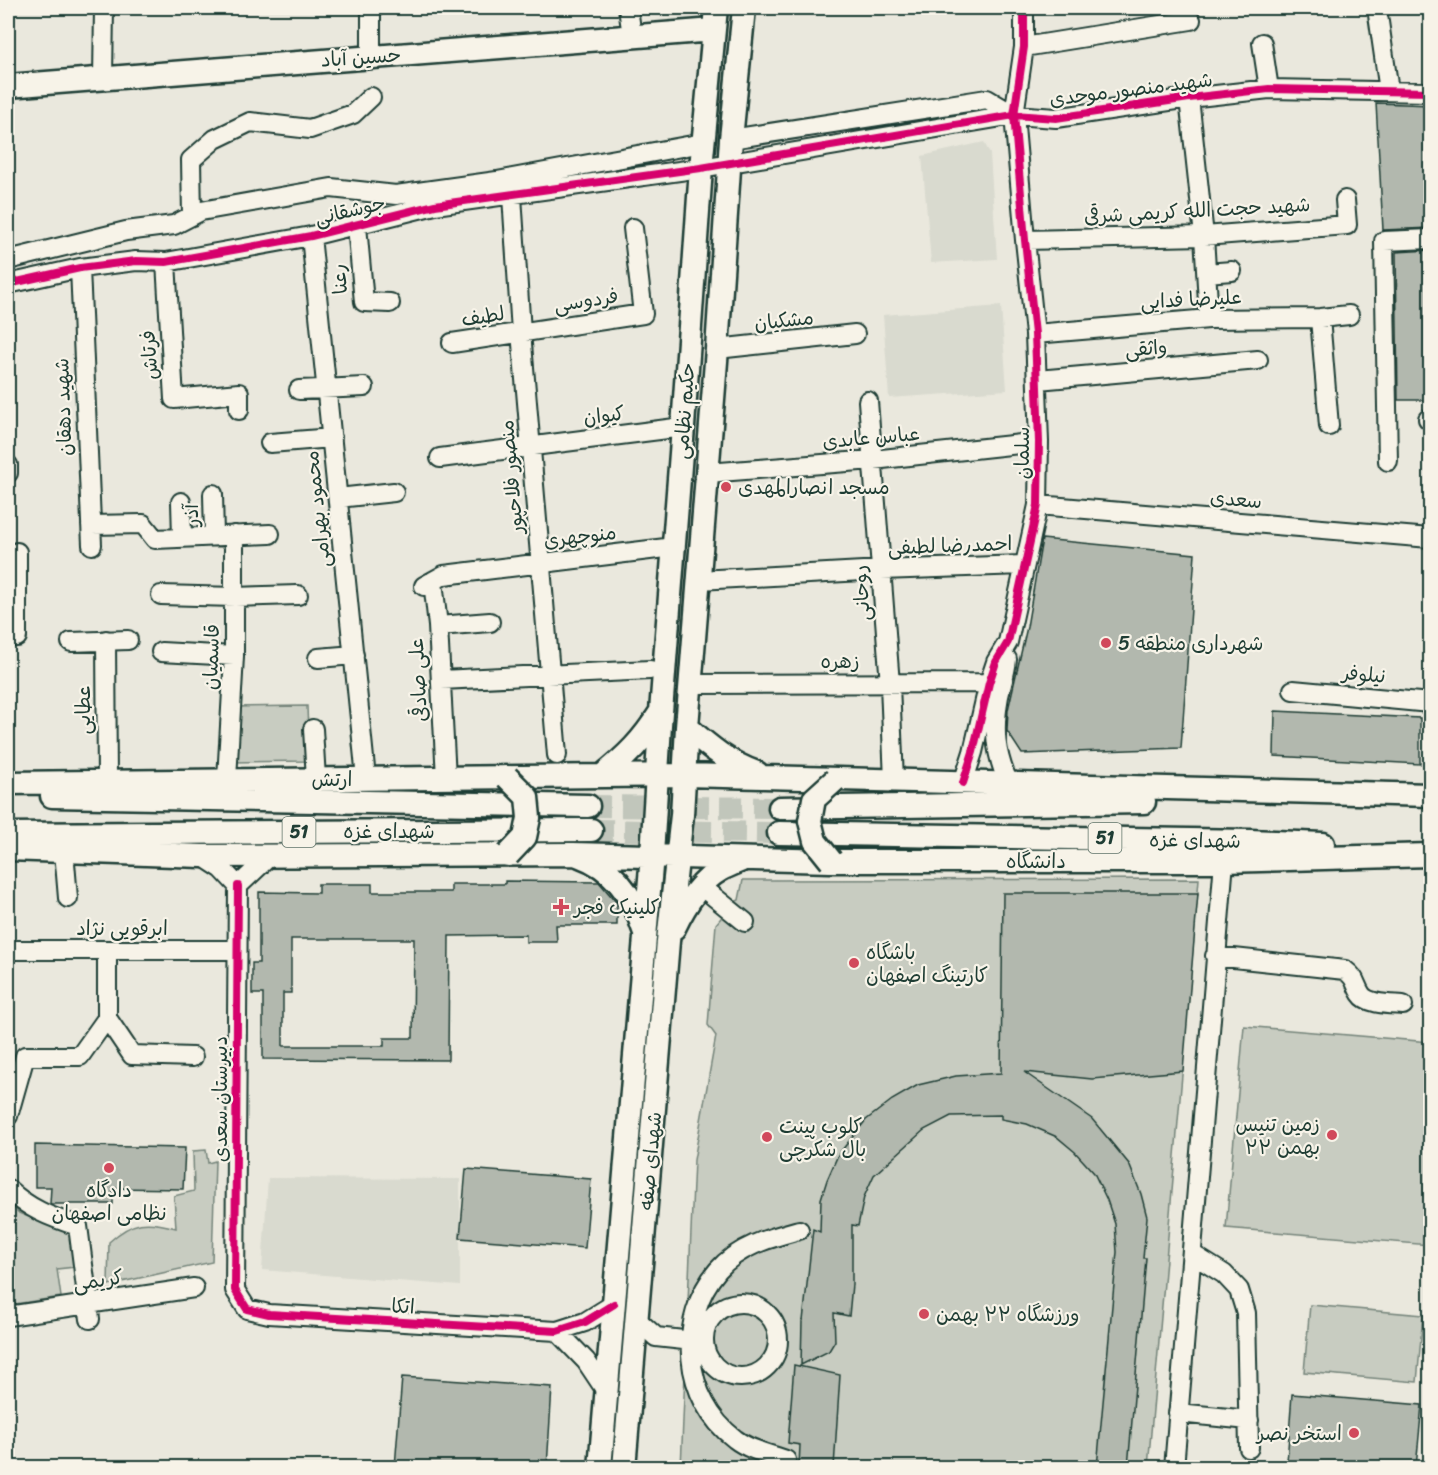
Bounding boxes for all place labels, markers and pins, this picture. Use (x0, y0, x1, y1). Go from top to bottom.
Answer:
place label: مسجد انصارالمهدی (738, 470, 890, 505)
marker: مسجد انصارالمهدی (719, 480, 733, 494)
place label: شهرداری منطقه 5 (1118, 626, 1264, 661)
marker: شهرداری منطقه 5 (1099, 636, 1113, 650)
place label: کلینیک فجر (572, 890, 660, 925)
marker: کلینیک فجر (552, 898, 570, 916)
place label: باشگاه کارتینگ اصفهان (866, 935, 988, 993)
marker: باشگاه کارتینگ اصفهان (847, 956, 861, 970)
place label: زمین تنیس ۲۲ بهمن (1235, 1107, 1320, 1165)
place label: کلوب پینت بال شکرچی (779, 1109, 866, 1167)
marker: زمین تنیس ۲۲ بهمن (1325, 1128, 1339, 1142)
marker: کلوب پینت بال شکرچی (760, 1130, 774, 1144)
marker: دادگاه نظامی اصفهان (102, 1161, 116, 1175)
place label: دادگاه نظامی اصفهان (51, 1173, 167, 1231)
place label: ورزشگاه ۲۲ بهمن (936, 1297, 1079, 1332)
marker: ورزشگاه ۲۲ بهمن (917, 1307, 931, 1321)
place label: استخر نصر (1255, 1416, 1342, 1451)
marker: استخر نصر (1347, 1426, 1361, 1440)

